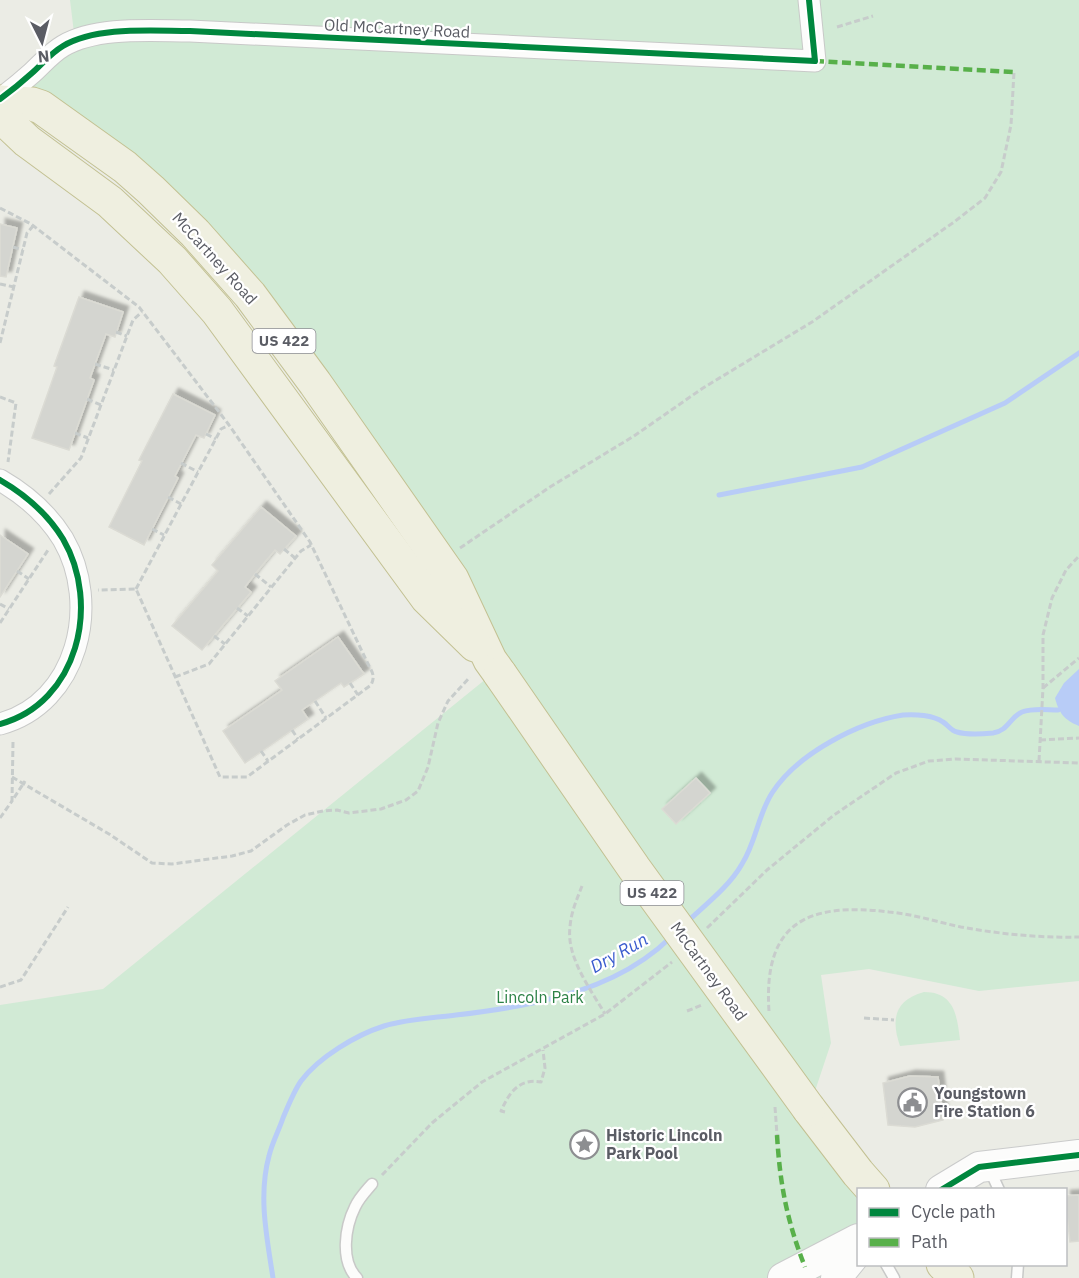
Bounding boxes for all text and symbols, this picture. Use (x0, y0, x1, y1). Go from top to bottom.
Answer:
north arrow (12, 12, 72, 72)
street label: Old McCartney Road (323, 14, 471, 42)
text: N (37, 46, 50, 67)
street label: McCartney Road (168, 208, 262, 308)
road number: US 422 (252, 329, 316, 353)
road number: US 422 (620, 881, 684, 905)
street label: McCartney Road (666, 918, 752, 1024)
water label: Dry Run (586, 927, 652, 978)
park label: Lincoln Park (496, 987, 584, 1007)
place label: Youngstown Fire Station 6 (934, 1083, 1035, 1121)
public building icon: Youngstown Fire Station 6 (897, 1086, 929, 1118)
place label: Historic Lincoln Park Pool (606, 1125, 722, 1163)
place icon: Historic Lincoln Park Pool (569, 1128, 601, 1160)
legend (857, 1188, 1067, 1266)
text: Cycle path (911, 1200, 996, 1223)
text: Path (911, 1230, 948, 1253)

